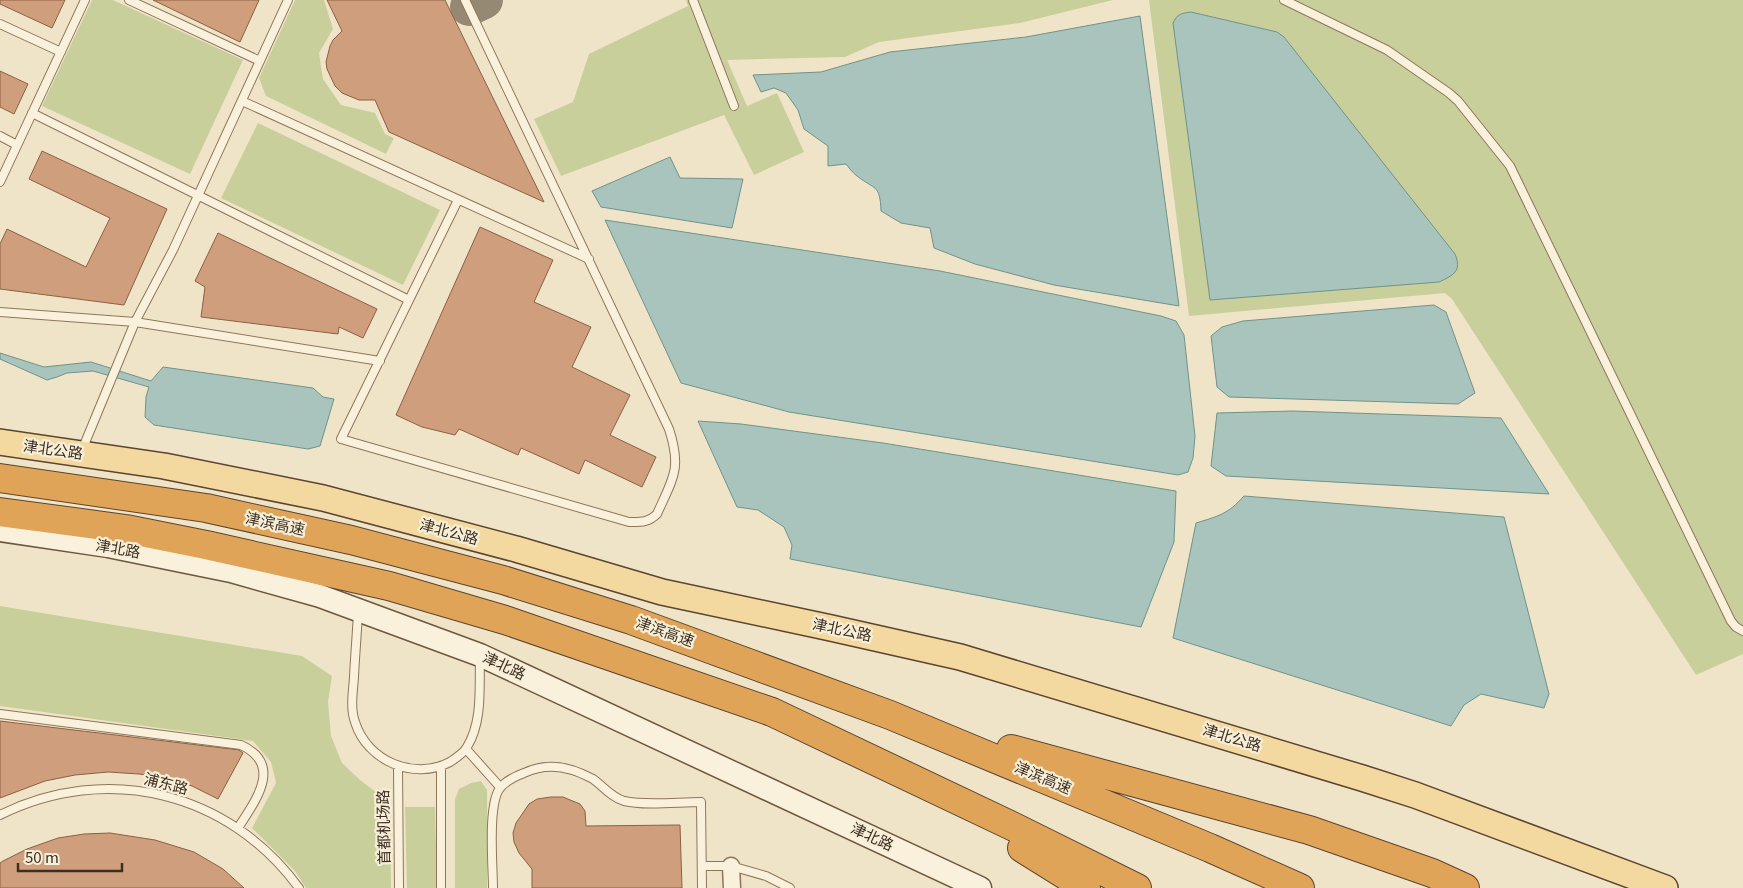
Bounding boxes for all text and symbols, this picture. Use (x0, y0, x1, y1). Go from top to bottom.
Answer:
street label: 津北公路 (22, 434, 84, 463)
street label: 津滨高速 (244, 506, 307, 539)
street label: 津北公路 (418, 513, 481, 548)
street label: 津北路 (94, 533, 142, 562)
street label: 津滨高速 (634, 610, 697, 651)
street label: 津北公路 (811, 612, 874, 645)
street label: 津北路 (480, 646, 529, 684)
street label: 津北公路 (1201, 718, 1264, 755)
street label: 津滨高速 (1012, 755, 1075, 798)
street label: 浦东路 (142, 767, 191, 798)
street label: 首都机场路 (371, 789, 394, 865)
street label: 津北路 (848, 817, 897, 855)
scale bar (18, 840, 121, 872)
text: 50 m (25, 846, 59, 867)

